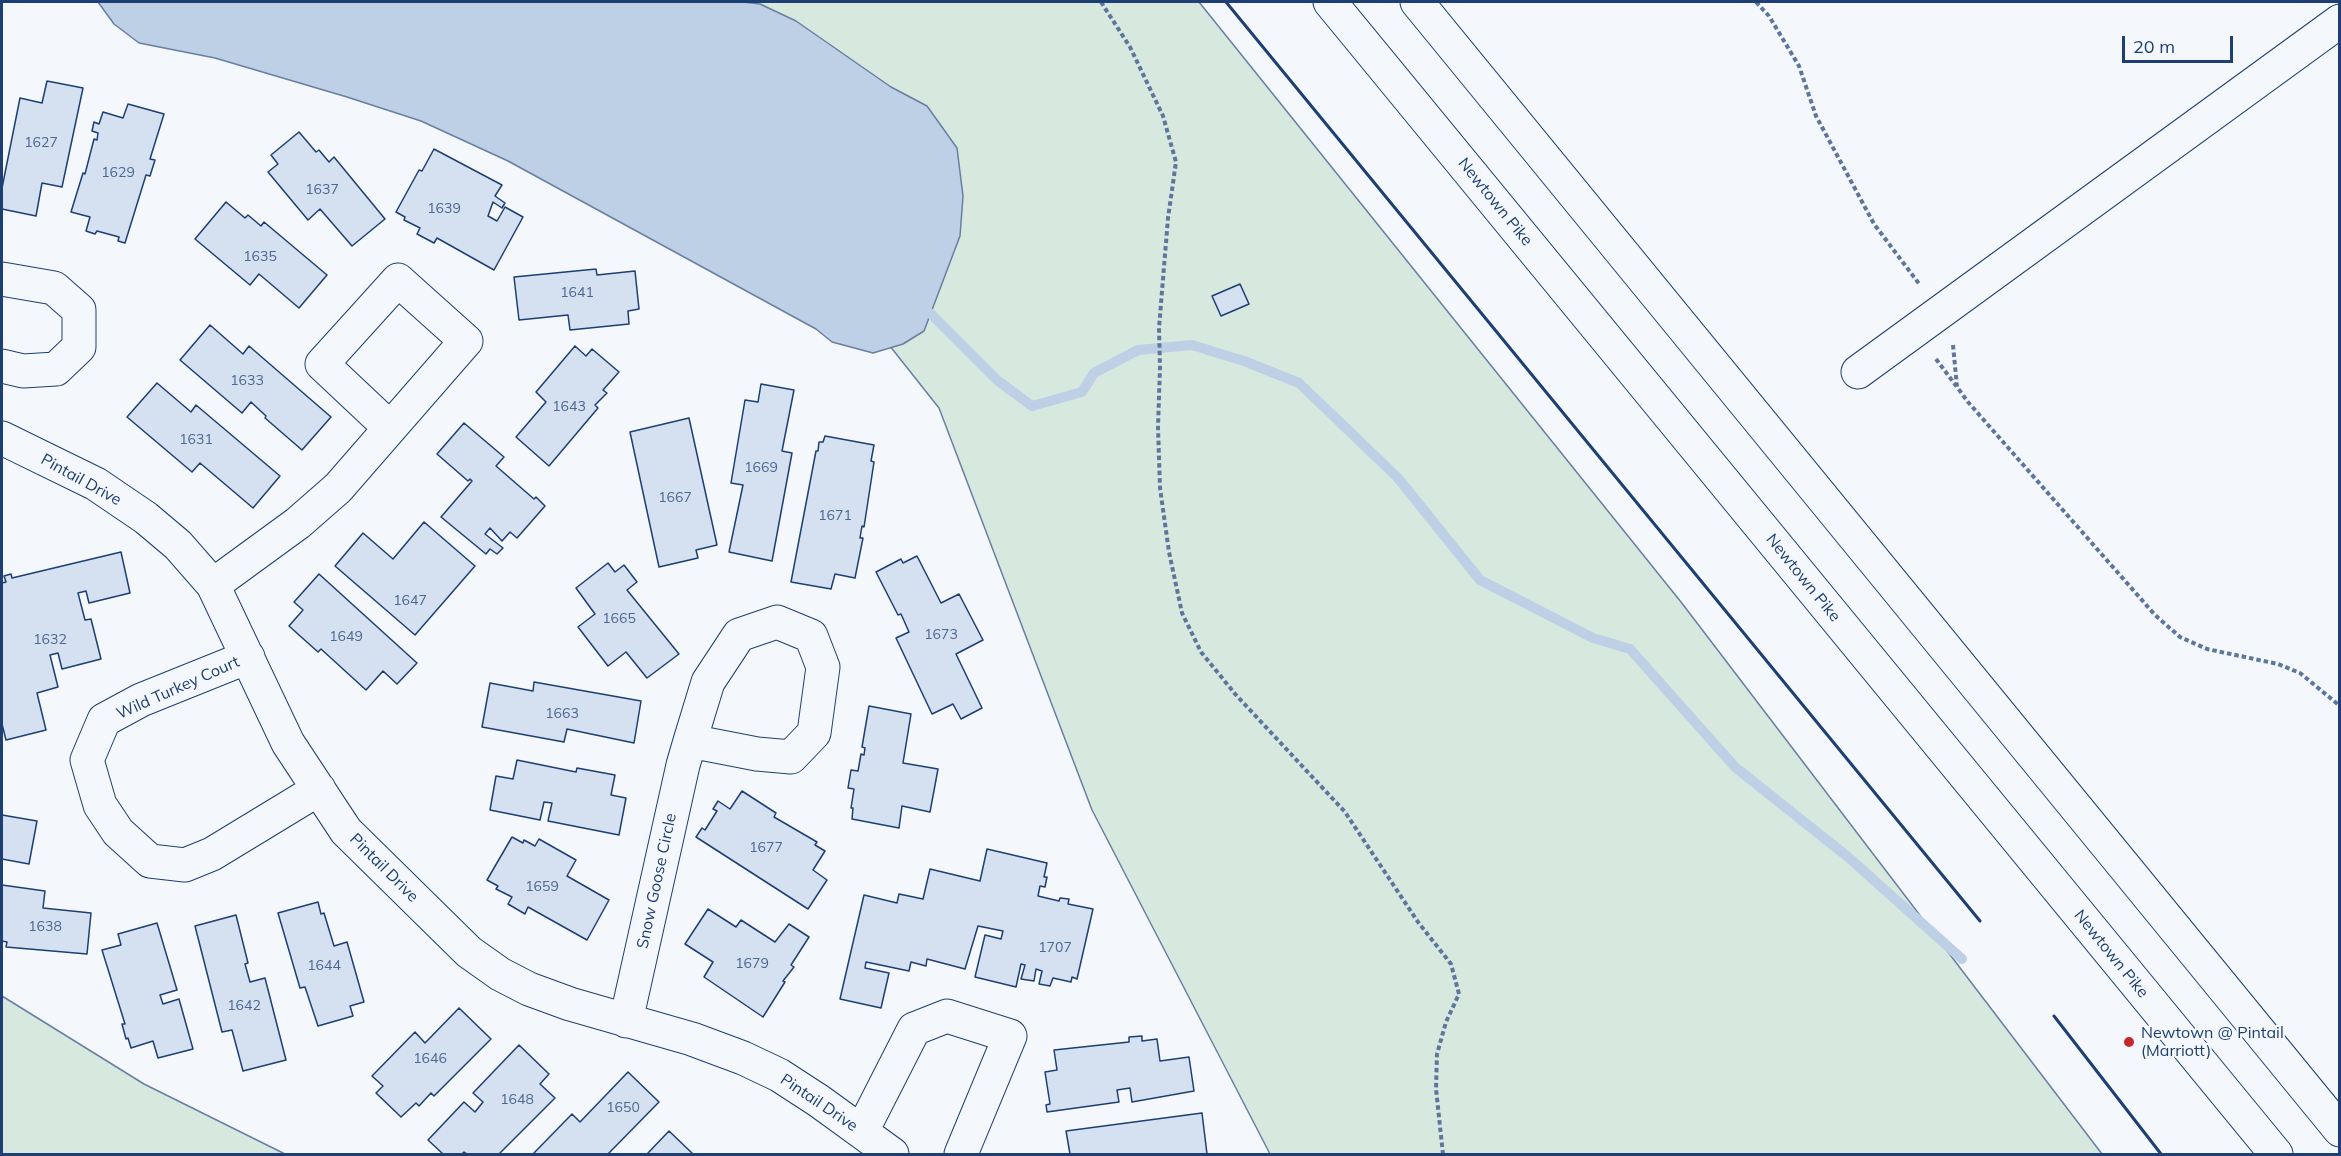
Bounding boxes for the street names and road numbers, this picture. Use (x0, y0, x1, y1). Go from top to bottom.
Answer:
street label: Newtown Pike (1454, 154, 1536, 250)
street label: Pintail Drive (37, 450, 125, 510)
street label: Newtown Pike (1762, 530, 1844, 626)
street label: Wild Turkey Court (114, 652, 242, 724)
street label: Snow Goose Circle (633, 811, 681, 951)
street label: Pintail Drive (346, 830, 422, 906)
street label: Newtown Pike (2070, 906, 2152, 1002)
street label: Pintail Drive (777, 1070, 861, 1136)

